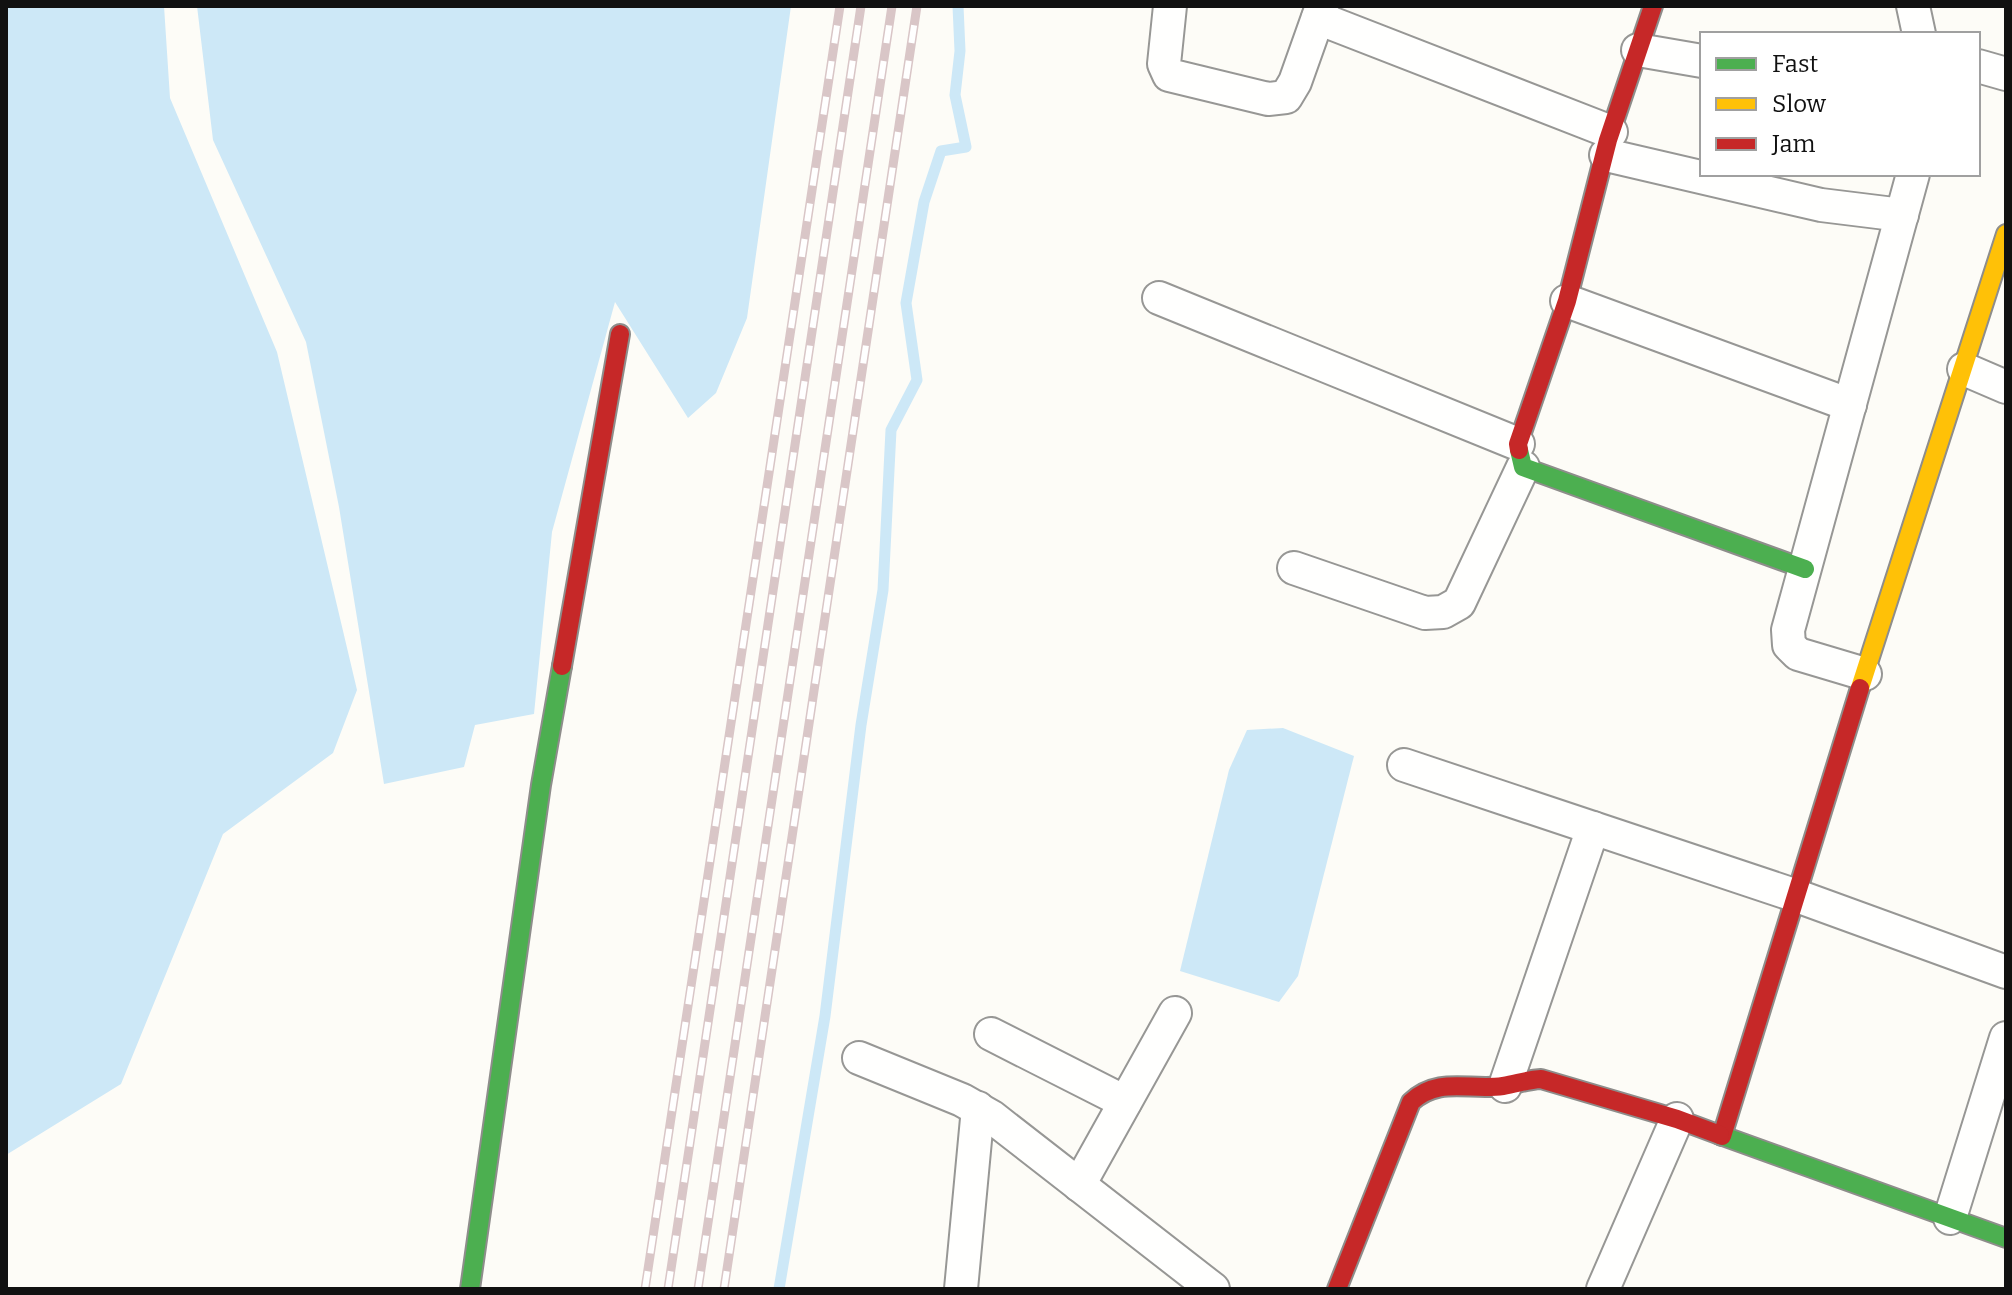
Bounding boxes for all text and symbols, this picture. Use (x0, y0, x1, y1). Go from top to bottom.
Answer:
legend (1700, 32, 1980, 176)
text: Fast (1772, 50, 1818, 78)
text: Slow (1772, 90, 1827, 118)
text: Jam (1771, 130, 1816, 158)

